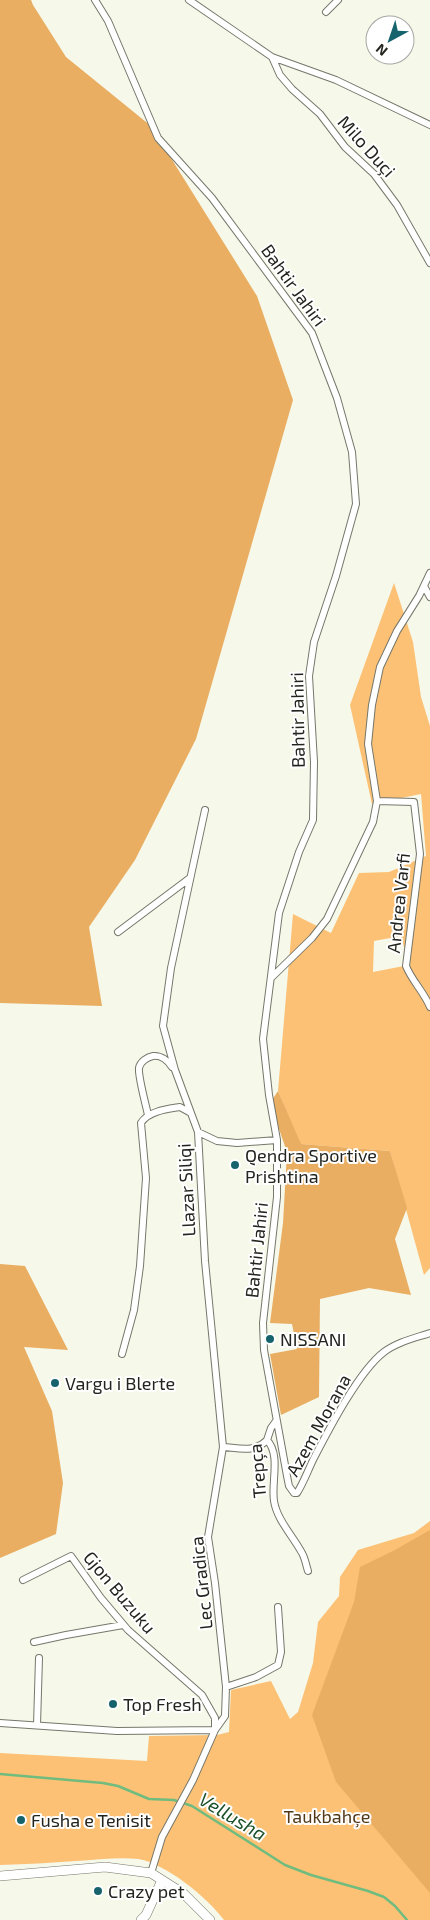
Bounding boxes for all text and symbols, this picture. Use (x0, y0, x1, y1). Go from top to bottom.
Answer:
north arrow (365, 15, 415, 65)
text: N (372, 41, 391, 60)
street label: Milo Duçi (333, 111, 400, 182)
street label: Bahtir Jahiri (257, 240, 331, 330)
street label: Bahtir Jahiri (285, 672, 309, 768)
street label: Andrea Varfi (382, 852, 414, 954)
street label: Llazar Siliqi (173, 1143, 199, 1237)
place label: Qendra Sportive Prishtina (245, 1144, 377, 1187)
marker: Qendra Sportive Prishtina (229, 1159, 241, 1171)
street label: Bahtir Jahiri (240, 1201, 272, 1299)
place label: NISSANI (280, 1328, 346, 1350)
marker: NISSANI (264, 1333, 276, 1345)
street label: Azem Morana (281, 1370, 355, 1480)
place label: Vargu i Blerte (65, 1372, 175, 1394)
marker: Vargu i Blerte (49, 1377, 61, 1389)
street label: Trepça (244, 1443, 271, 1499)
street label: Lec Gradica (185, 1535, 217, 1631)
street label: Gjon Buzuku (79, 1546, 161, 1638)
place label: Top Fresh (123, 1693, 202, 1715)
marker: Top Fresh (107, 1698, 119, 1710)
water label: Vellusha (195, 1787, 271, 1845)
park label: Taukbahçe (284, 1805, 371, 1828)
place label: Fusha e Tenisit (31, 1809, 151, 1831)
marker: Fusha e Tenisit (15, 1814, 27, 1826)
place label: Crazy pet (108, 1880, 185, 1902)
marker: Crazy pet (92, 1885, 104, 1897)

